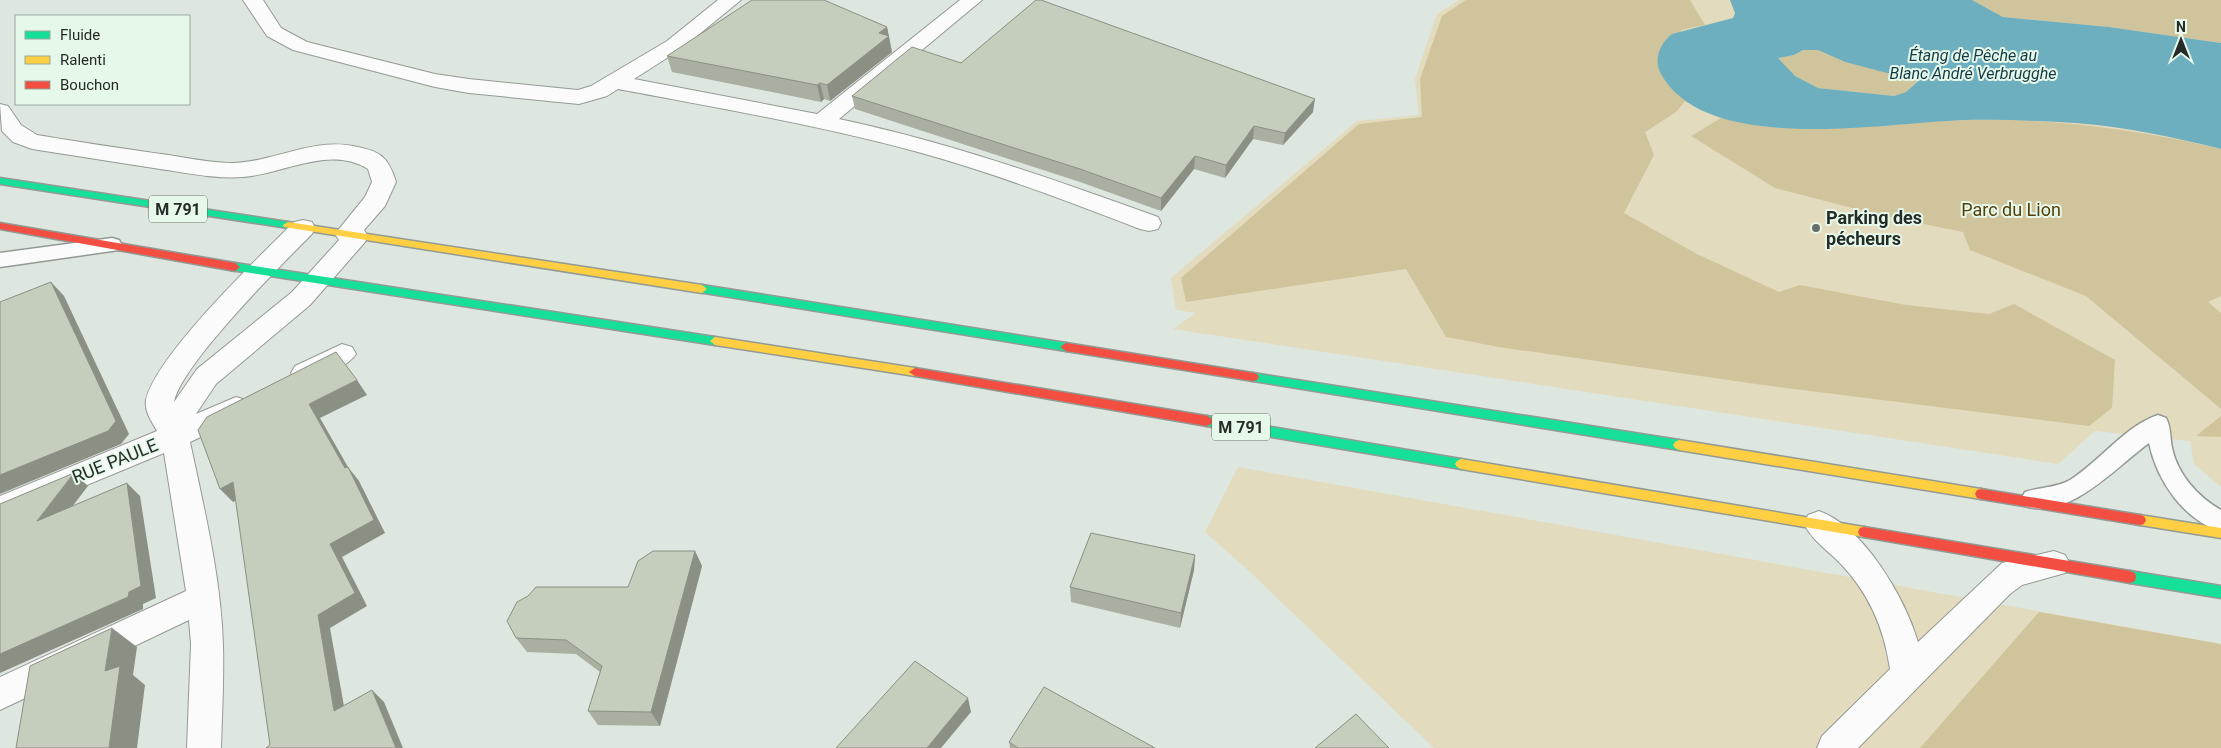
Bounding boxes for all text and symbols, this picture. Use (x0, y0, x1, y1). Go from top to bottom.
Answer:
legend (15, 15, 190, 105)
north arrow (2156, 15, 2206, 65)
text: N (2176, 19, 2186, 35)
text: Fluide (60, 26, 100, 44)
water label: Étang de Pêche au Blanc André Verbrugghe (1890, 46, 2057, 83)
text: Ralenti (60, 51, 106, 69)
text: Bouchon (60, 76, 119, 94)
road number: M 791 (149, 195, 207, 222)
park label: Parc du Lion (1961, 199, 2061, 220)
place label: Parking des pécheurs (1826, 207, 1922, 249)
marker: Parking des pécheurs (1810, 222, 1822, 234)
road number: M 791 (1212, 414, 1270, 441)
street label: RUE PAULE (69, 434, 161, 487)

